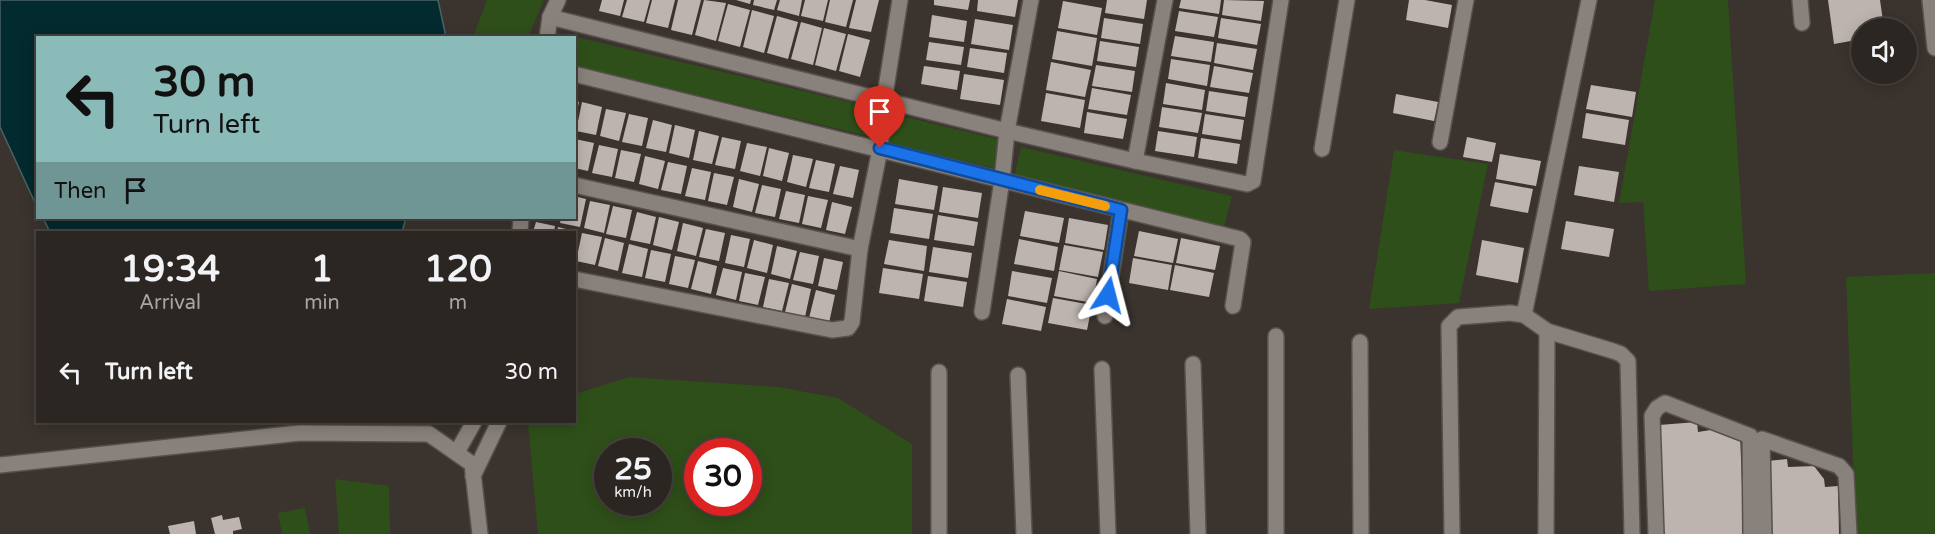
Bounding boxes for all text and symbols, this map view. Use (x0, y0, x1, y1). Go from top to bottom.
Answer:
map controls (1851, 18, 1917, 84)
button: sound (1851, 18, 1917, 84)
text: 30 m (153, 57, 255, 108)
icon: left (54, 60, 132, 138)
pin (854, 86, 905, 148)
icon: arrive (863, 95, 896, 128)
text: Turn left (153, 108, 260, 141)
icon: arrive (119, 174, 152, 207)
text: Then (54, 178, 107, 204)
text: 19:34 (120, 248, 220, 291)
text: 1 (311, 248, 333, 291)
text: 120 (424, 248, 492, 291)
position arrow (1076, 263, 1140, 327)
text: Arrival (139, 291, 201, 315)
text: min (304, 291, 340, 315)
text: m (449, 291, 467, 315)
icon: left (54, 356, 87, 389)
text: Turn left (105, 359, 193, 385)
text: 30 m (504, 359, 558, 385)
speed limit sign: 30 (684, 438, 762, 516)
text: 25 (614, 451, 652, 488)
text: km/h (614, 483, 652, 501)

